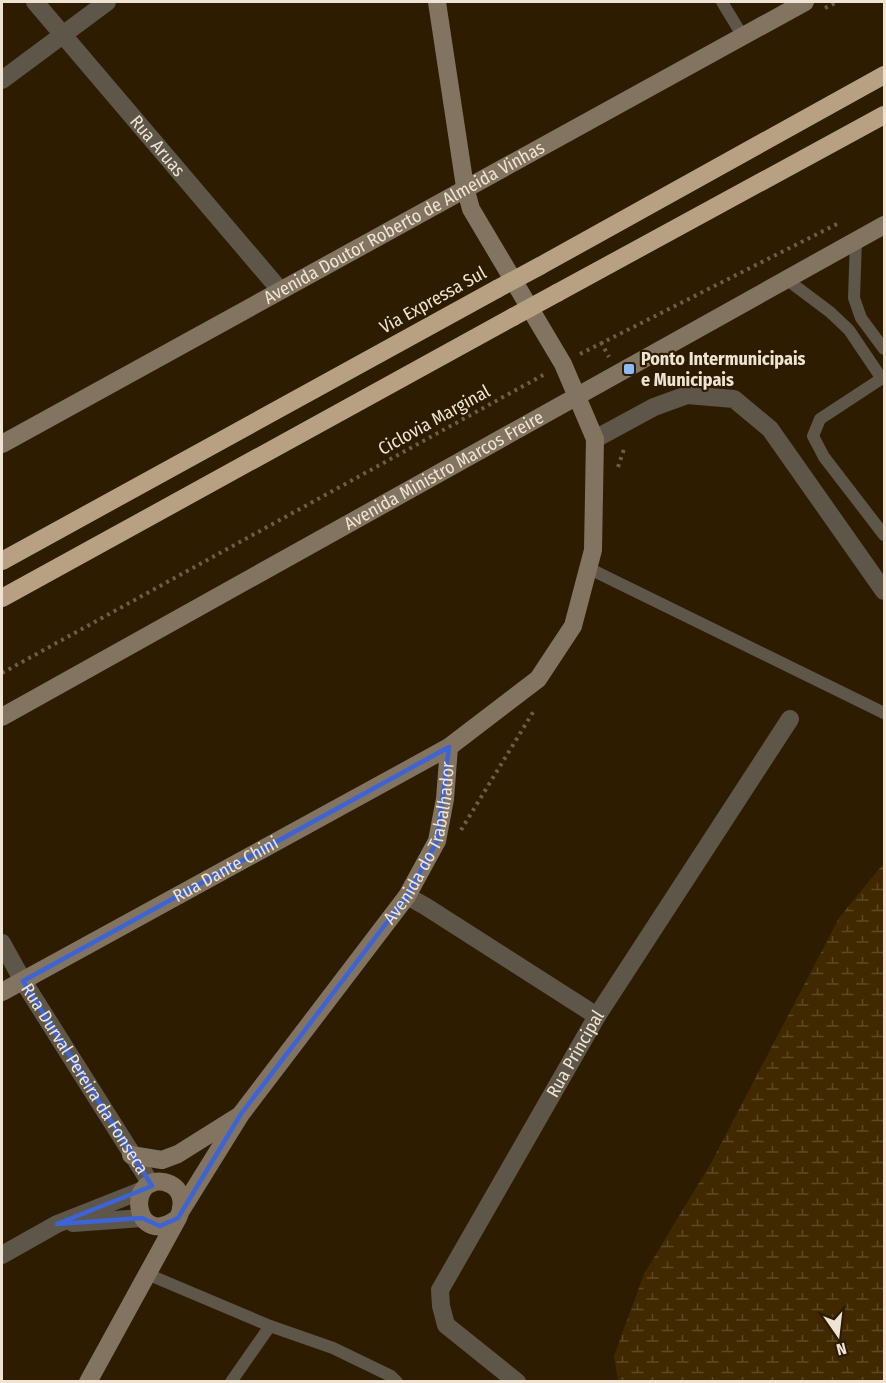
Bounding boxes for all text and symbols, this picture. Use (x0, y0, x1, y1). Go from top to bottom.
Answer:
street label: Rua Aruas (125, 111, 190, 181)
street label: Avenida Doutor Roberto de Almeida Vinhas (260, 136, 549, 309)
street label: Via Expressa Sul (376, 262, 490, 338)
place label: Ponto Intermunicipais e Municipais (641, 348, 806, 391)
marker: Ponto Intermunicipais e Municipais (622, 362, 636, 376)
street label: Ciclovia Marginal (374, 380, 494, 460)
street label: Avenida Ministro Marcos Freire (340, 406, 548, 535)
street label: Avenida do Trabalhador (379, 760, 459, 929)
street label: Rua Dante Chini (169, 832, 282, 907)
street label: Rua Durval Pereira da Fonseca (16, 979, 153, 1179)
street label: Rua Principal (542, 1006, 609, 1101)
north arrow (808, 1305, 868, 1365)
text: N (835, 1339, 848, 1359)

